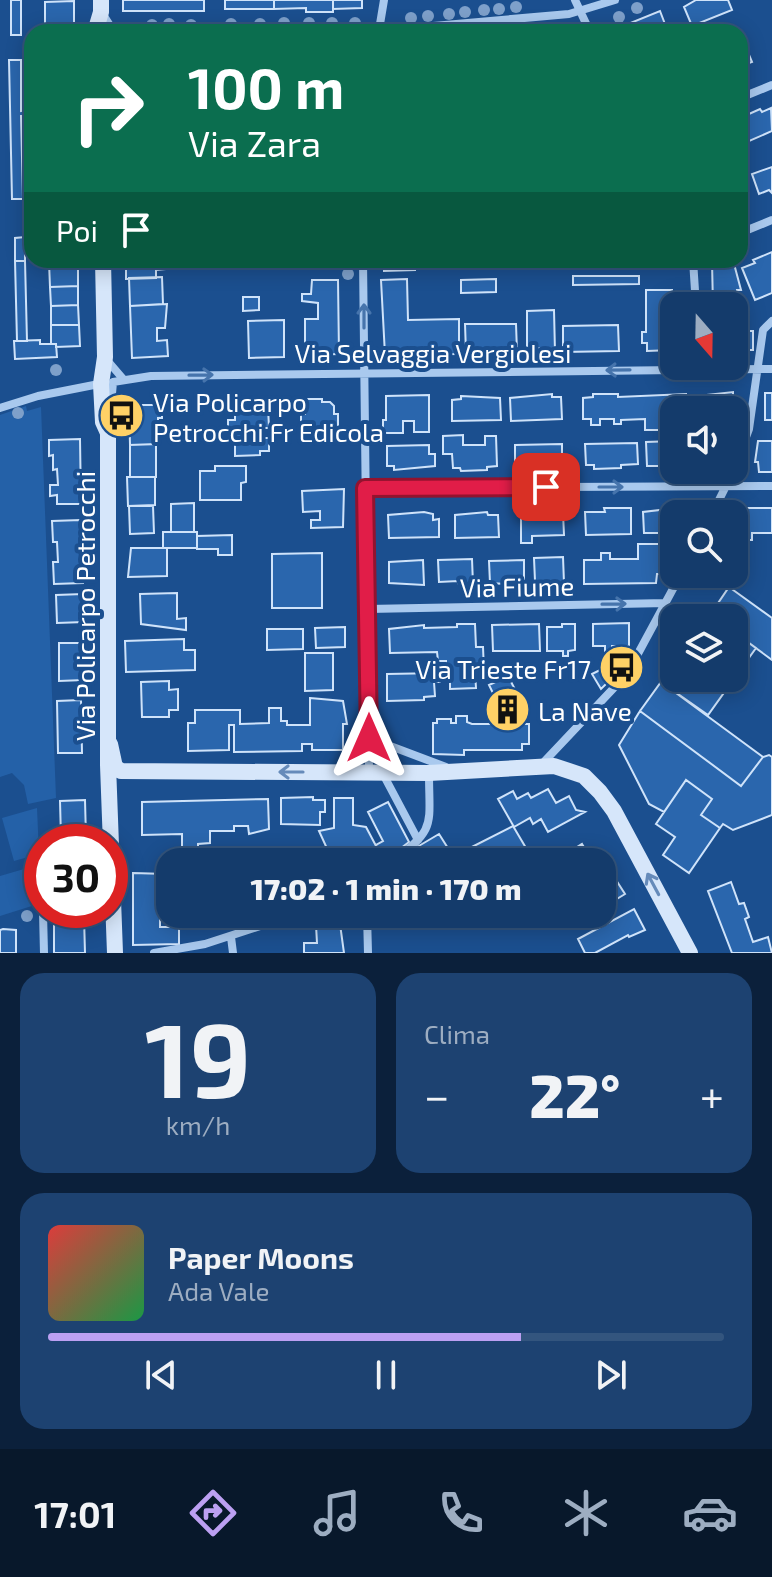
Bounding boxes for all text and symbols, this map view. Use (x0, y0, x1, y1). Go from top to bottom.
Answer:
text: 100 m (188, 53, 344, 120)
icon: right (56, 56, 160, 160)
text: Via Zara (188, 121, 321, 164)
icon: arrive (114, 208, 158, 252)
text: Poi (56, 212, 98, 248)
north arrow (660, 292, 748, 380)
map controls (660, 292, 748, 692)
one-way arrow (356, 303, 372, 330)
street label: Via Selvaggia Vergiolesi (294, 337, 572, 368)
one-way arrow (605, 363, 632, 378)
one-way arrow (187, 367, 214, 382)
place label: Via Policarpo Petrocchi Fr Edicola (153, 386, 384, 447)
bus stop icon: Via Policarpo Petrocchi Fr Edicola (98, 392, 146, 440)
button: sound (660, 396, 748, 484)
pin (512, 453, 580, 521)
icon: arrive (524, 465, 568, 509)
street label: Via Policarpo Petrocchi (69, 471, 100, 741)
one-way arrow (597, 479, 624, 495)
button: search (660, 500, 748, 588)
street label: Via Fiume (460, 570, 574, 602)
one-way arrow (600, 596, 627, 611)
button: layers (660, 604, 748, 692)
bus stop icon: Via Trieste Fr17 (598, 644, 646, 692)
place label: Via Trieste Fr17 (415, 653, 591, 684)
building icon: La Nave (483, 686, 531, 734)
place label: La Nave (538, 695, 632, 726)
position arrow (327, 696, 411, 780)
one-way arrow (278, 764, 305, 780)
speed limit sign: 30 (24, 824, 128, 928)
text: 17:02 · 1 min · 170 m (250, 870, 522, 906)
one-way arrow (645, 873, 661, 897)
text: 19 (145, 994, 251, 1119)
text: Clima (424, 1018, 490, 1049)
text: 22° (529, 1058, 620, 1130)
text: − (424, 1068, 450, 1121)
text: + (700, 1068, 724, 1121)
text: km/h (166, 1109, 230, 1140)
text: Paper Moons (168, 1239, 354, 1275)
text: Ada Vale (168, 1275, 270, 1306)
icon: previous (139, 1353, 183, 1397)
icon: pause (364, 1353, 408, 1397)
icon: next (589, 1353, 633, 1397)
icon: directions (185, 1485, 241, 1541)
icon: music (309, 1485, 365, 1541)
icon: phone (433, 1485, 489, 1541)
icon: climate (558, 1485, 614, 1541)
icon: car (682, 1485, 738, 1541)
text: 17:01 (34, 1492, 116, 1535)

